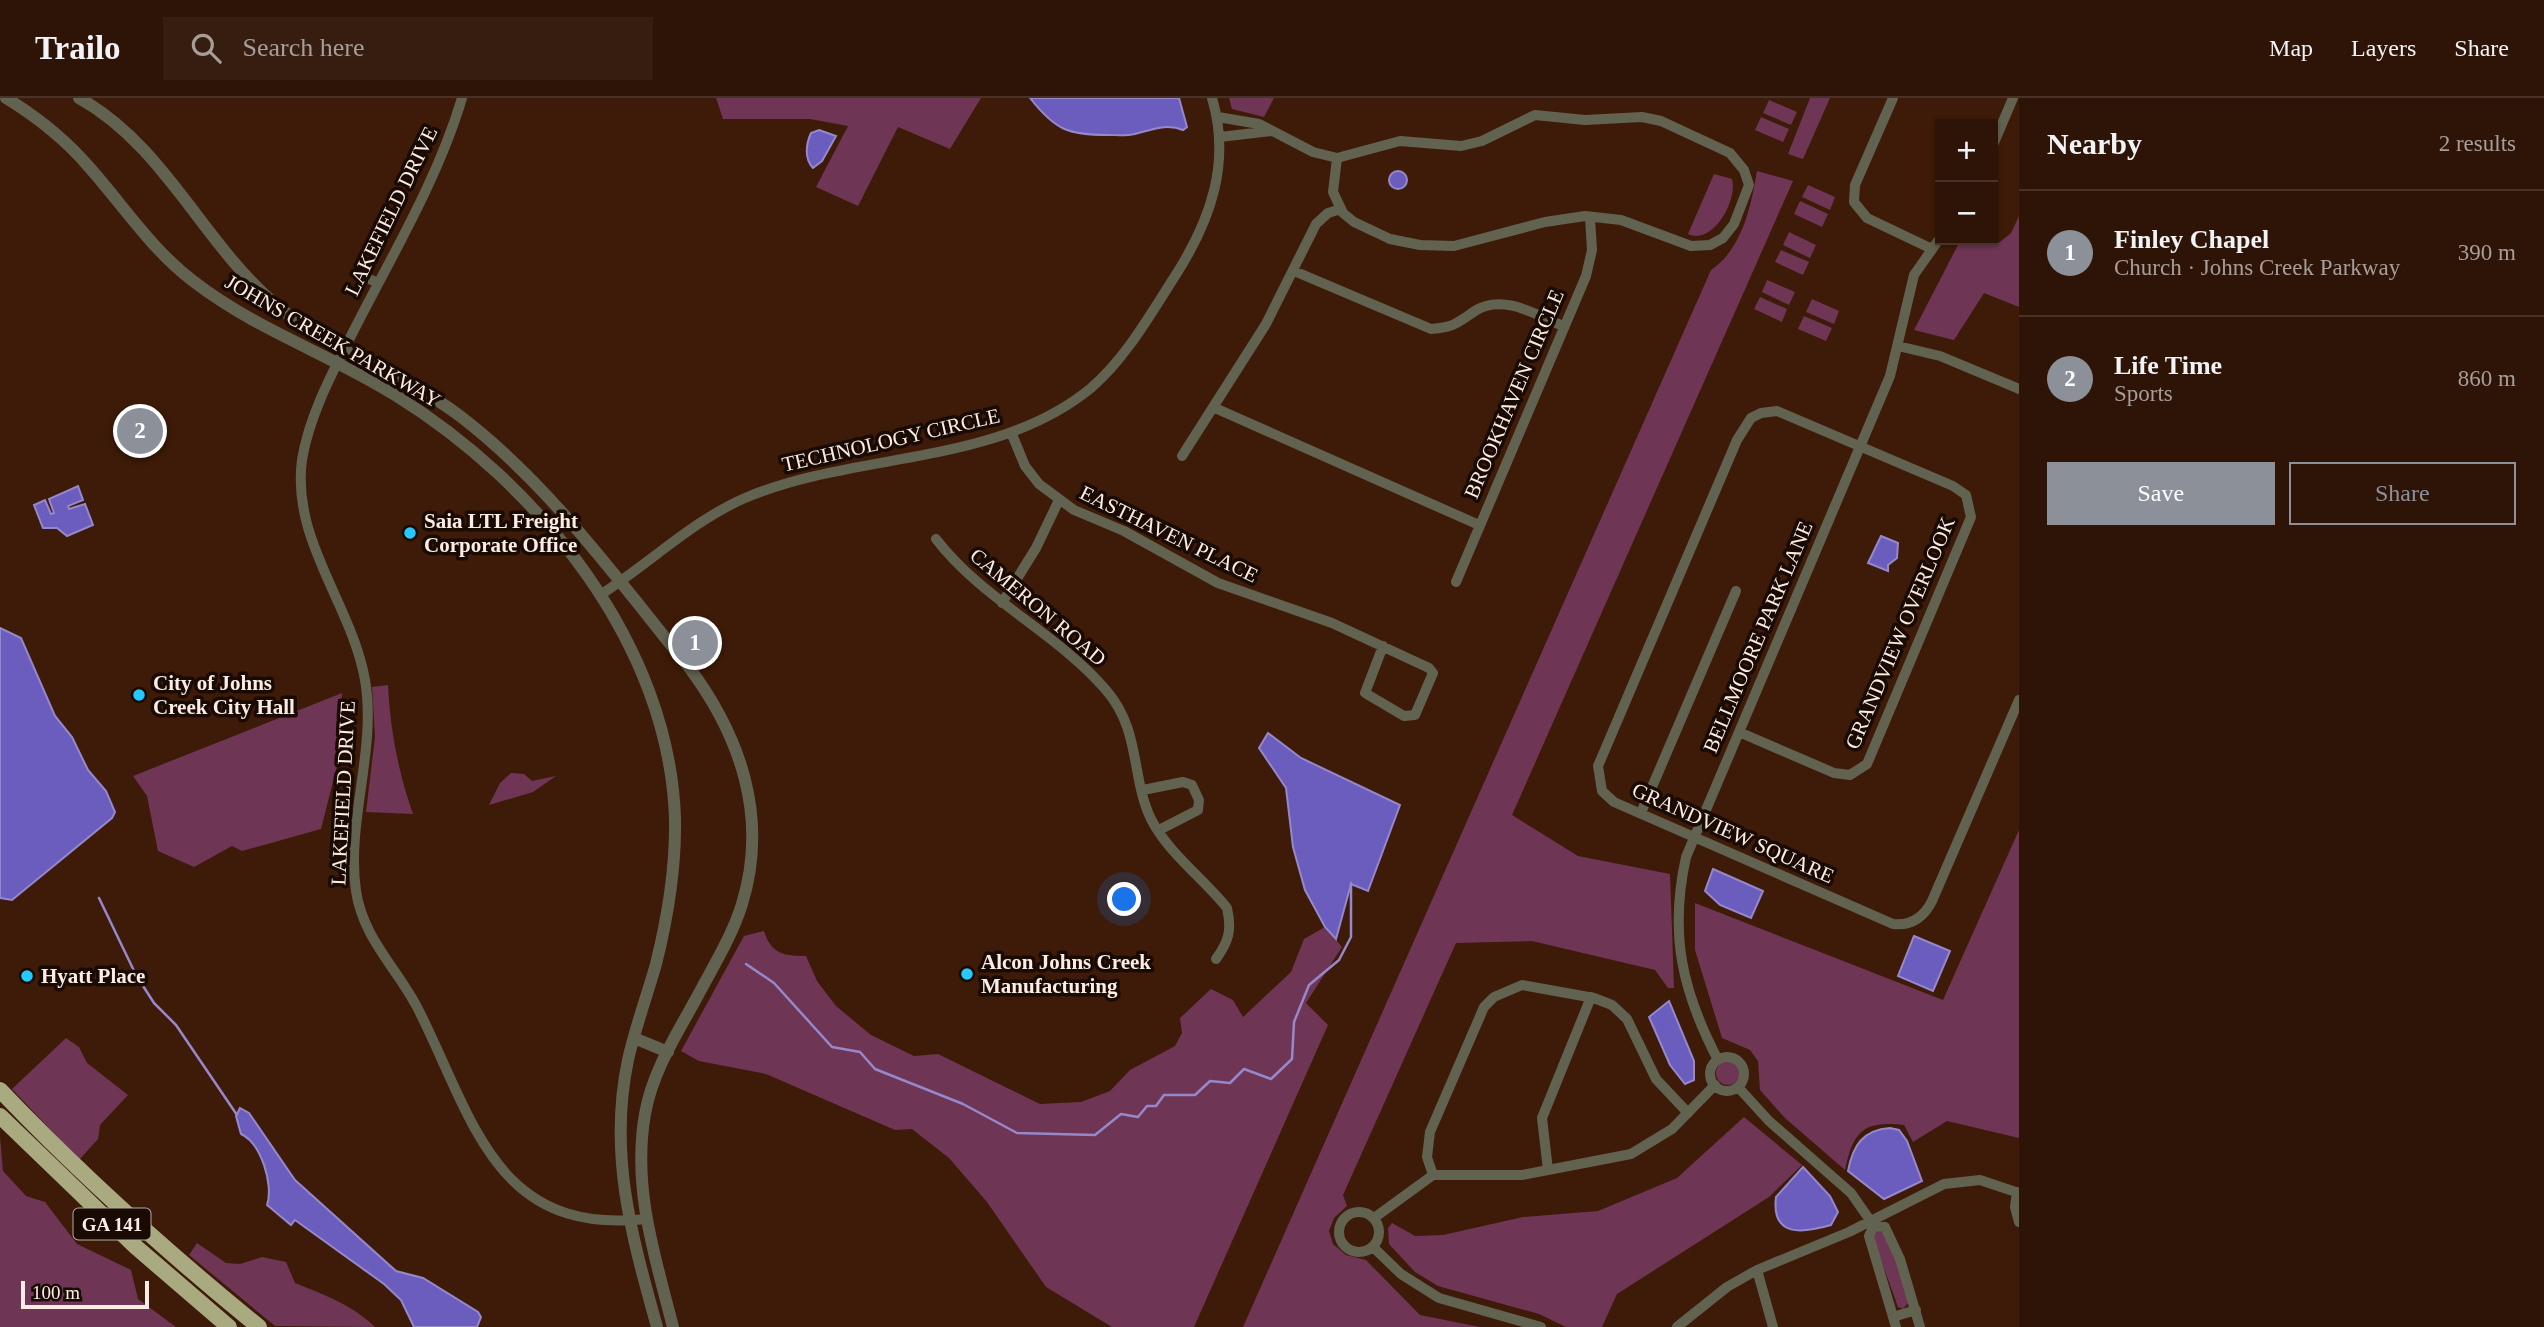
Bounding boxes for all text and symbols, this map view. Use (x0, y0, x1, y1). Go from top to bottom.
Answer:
search box (163, 17, 653, 80)
icon: search (187, 29, 225, 67)
text: Trailo (35, 30, 121, 66)
text: Search here (243, 33, 365, 62)
text: Map (2269, 35, 2313, 61)
text: Layers (2351, 35, 2416, 61)
text: Share (2454, 35, 2509, 61)
map controls (1935, 119, 1998, 245)
button: + (1935, 119, 1998, 182)
street label: LAKEFIELD DRIVE (340, 123, 442, 299)
text: Nearby (2047, 127, 2142, 160)
text: 2 results (2439, 131, 2516, 156)
button: − (1935, 182, 1998, 245)
text: Finley Chapel (2114, 225, 2269, 254)
text: 1 (2064, 240, 2076, 265)
text: 390 m (2458, 240, 2516, 265)
text: Church · Johns Creek Parkway (2114, 255, 2400, 280)
street label: JOHNS CREEK PARKWAY (221, 269, 445, 413)
street label: BROOKHAVEN CIRCLE (1459, 286, 1569, 502)
text: Life Time (2114, 351, 2222, 380)
text: 2 (2064, 366, 2076, 391)
text: 860 m (2458, 366, 2516, 391)
text: Sports (2114, 381, 2173, 406)
street label: TECHNOLOGY CIRCLE (780, 403, 1002, 477)
pin: 2 (117, 405, 163, 457)
button: Save (2047, 462, 2275, 525)
button: Share (2289, 462, 2516, 525)
street label: EASTHAVEN PLACE (1076, 480, 1262, 588)
place label: Saia LTL Freight Corporate Office (424, 509, 578, 557)
street label: GRANDVIEW OVERLOOK (1840, 513, 1960, 753)
street label: BELLMOORE PARK LANE (1698, 518, 1818, 756)
marker: Saia LTL Freight Corporate Office (402, 525, 418, 541)
street label: CAMERON ROAD (965, 543, 1111, 671)
pin: 1 (672, 617, 718, 669)
place label: City of Johns Creek City Hall (153, 671, 295, 719)
marker: City of Johns Creek City Hall (131, 687, 147, 703)
street label: LAKEFIELD DRIVE (326, 700, 360, 886)
street label: GRANDVIEW SQUARE (1628, 778, 1838, 888)
your location (1107, 882, 1141, 916)
place label: Alcon Johns Creek Manufacturing (981, 950, 1151, 998)
place label: Hyatt Place (41, 964, 145, 988)
marker: Alcon Johns Creek Manufacturing (959, 966, 975, 982)
marker: Hyatt Place (19, 968, 35, 984)
road number: GA 141 (74, 1208, 150, 1240)
scale bar (21, 1278, 149, 1310)
text: 100 m (32, 1282, 80, 1303)

